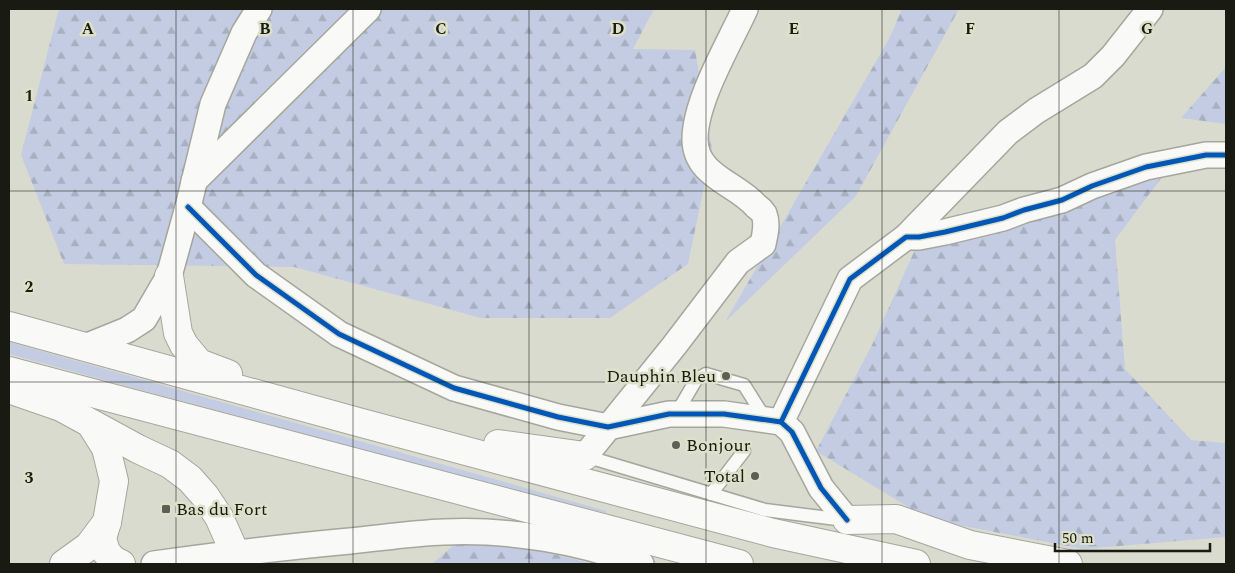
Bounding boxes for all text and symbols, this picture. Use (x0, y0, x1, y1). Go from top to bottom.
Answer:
text: A (82, 17, 95, 41)
text: B (259, 17, 271, 41)
text: C (435, 17, 447, 41)
text: D (612, 17, 625, 41)
text: E (789, 17, 799, 41)
text: F (965, 17, 975, 41)
text: G (1141, 17, 1153, 41)
text: 1 (25, 84, 33, 108)
text: 2 (25, 275, 34, 299)
place label: Dauphin Bleu (606, 363, 716, 390)
marker: Dauphin Bleu (720, 370, 732, 382)
place label: Bonjour (686, 432, 751, 459)
marker: Bonjour (670, 439, 682, 451)
place label: Total (704, 463, 745, 490)
text: 3 (25, 466, 34, 490)
marker: Total (749, 470, 761, 482)
place label: Bas du Fort (176, 496, 267, 523)
marker: Bas du Fort (160, 503, 172, 515)
scale bar (1055, 520, 1210, 552)
text: 50 m (1062, 527, 1094, 550)

